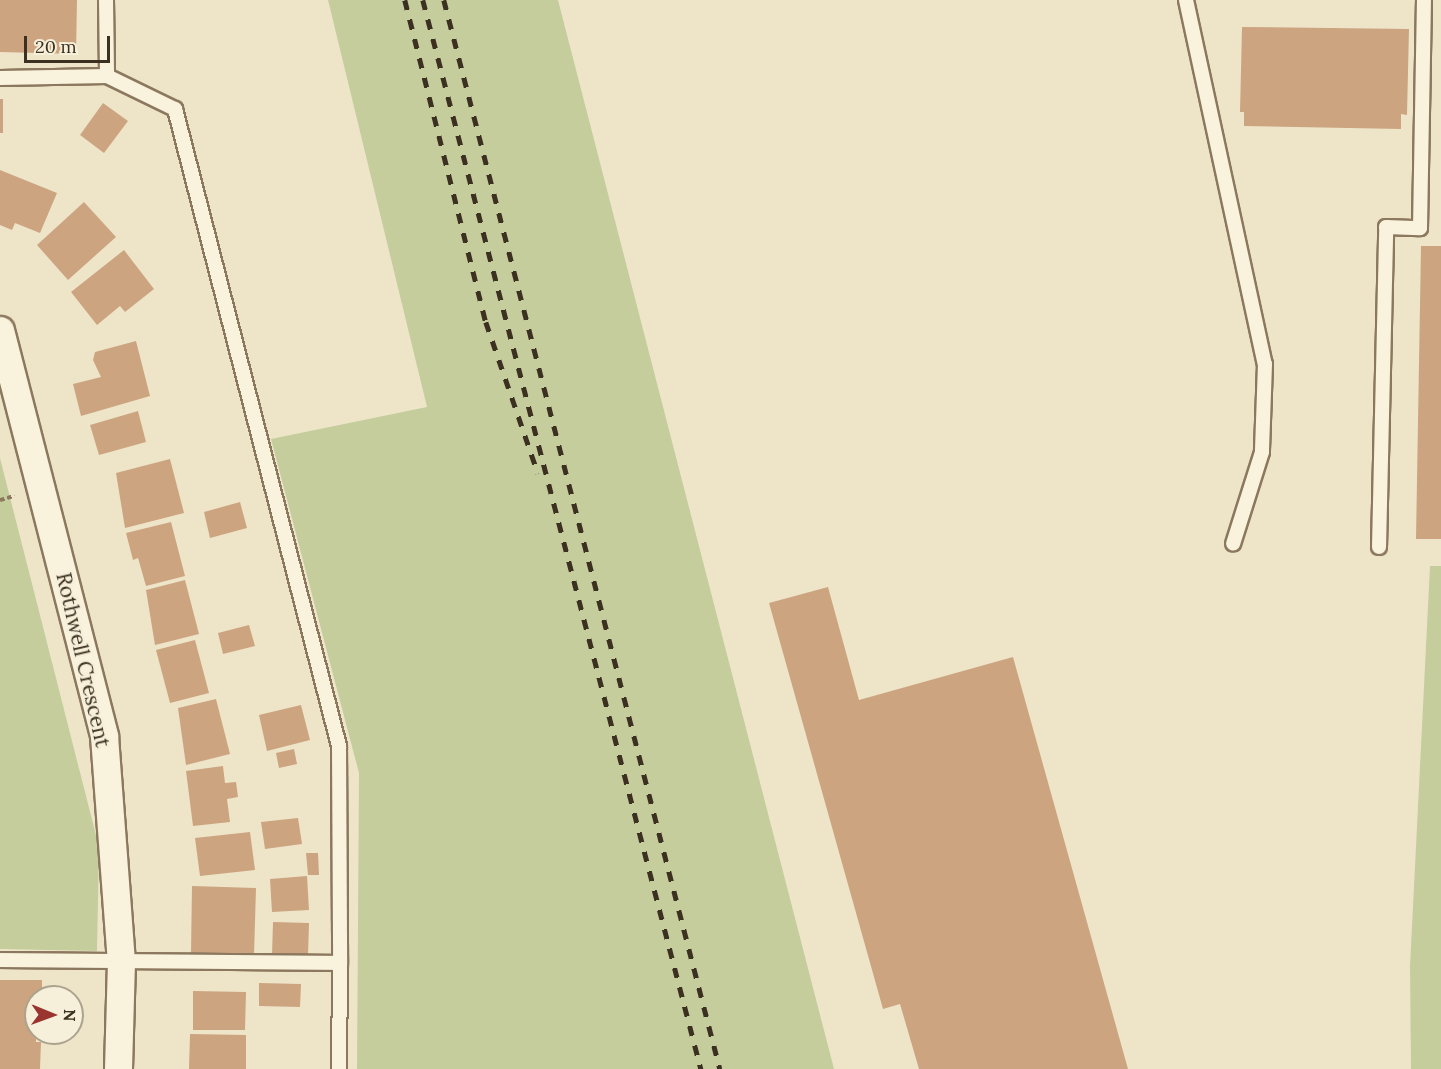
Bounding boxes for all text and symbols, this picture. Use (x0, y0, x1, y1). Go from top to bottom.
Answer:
scale bar (27, 24, 112, 62)
text: 20 m (35, 35, 77, 58)
street label: Rothwell Crescent (51, 570, 115, 750)
north arrow (24, 985, 84, 1045)
text: N (60, 1009, 80, 1022)

